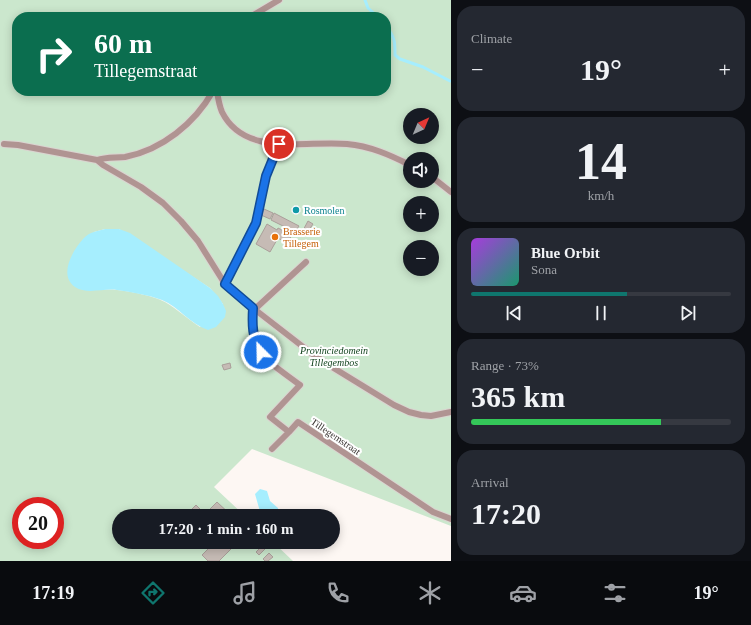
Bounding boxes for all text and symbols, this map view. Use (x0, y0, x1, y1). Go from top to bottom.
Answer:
icon: right (28, 28, 80, 80)
text: 60 m (94, 28, 152, 59)
text: Climate (471, 31, 512, 46)
text: 19° (580, 53, 622, 86)
text: − (471, 57, 483, 82)
text: + (719, 57, 731, 82)
text: Tillegemstraat (94, 61, 197, 81)
north arrow (403, 108, 439, 144)
map controls (403, 108, 439, 276)
pin (262, 127, 296, 161)
icon: arrive (268, 133, 290, 155)
text: 14 (575, 133, 627, 190)
button: sound (403, 152, 439, 188)
text: km/h (588, 188, 614, 203)
button: + (403, 196, 439, 232)
marker: Rosmolen (291, 205, 301, 215)
place label: Rosmolen (304, 205, 345, 216)
place label: Brasserie Tillegem (283, 226, 321, 249)
marker: Brasserie Tillegem (270, 232, 280, 242)
button: − (403, 240, 439, 276)
text: Blue Orbit (531, 245, 600, 261)
text: Sona (531, 262, 557, 277)
icon: previous (503, 302, 525, 324)
icon: pause (590, 302, 612, 324)
icon: next (677, 302, 699, 324)
position arrow (240, 331, 282, 373)
park label: Provinciedomein Tillegembos (299, 345, 368, 368)
text: Range · 73% (471, 358, 539, 373)
text: 365 km (471, 380, 565, 413)
street label: Tillegemstraat (309, 416, 363, 457)
text: Arrival (471, 475, 509, 490)
speed limit sign: 20 (12, 497, 64, 549)
text: 17:20 (471, 497, 541, 530)
text: 17:20 · 1 min · 160 m (159, 521, 294, 537)
icon: directions (139, 579, 167, 607)
icon: music (231, 579, 259, 607)
icon: phone (324, 579, 352, 607)
icon: climate (416, 579, 444, 607)
icon: car (509, 579, 537, 607)
icon: filters (601, 579, 629, 607)
text: 17:19 (32, 583, 74, 603)
text: 19° (694, 583, 719, 603)

